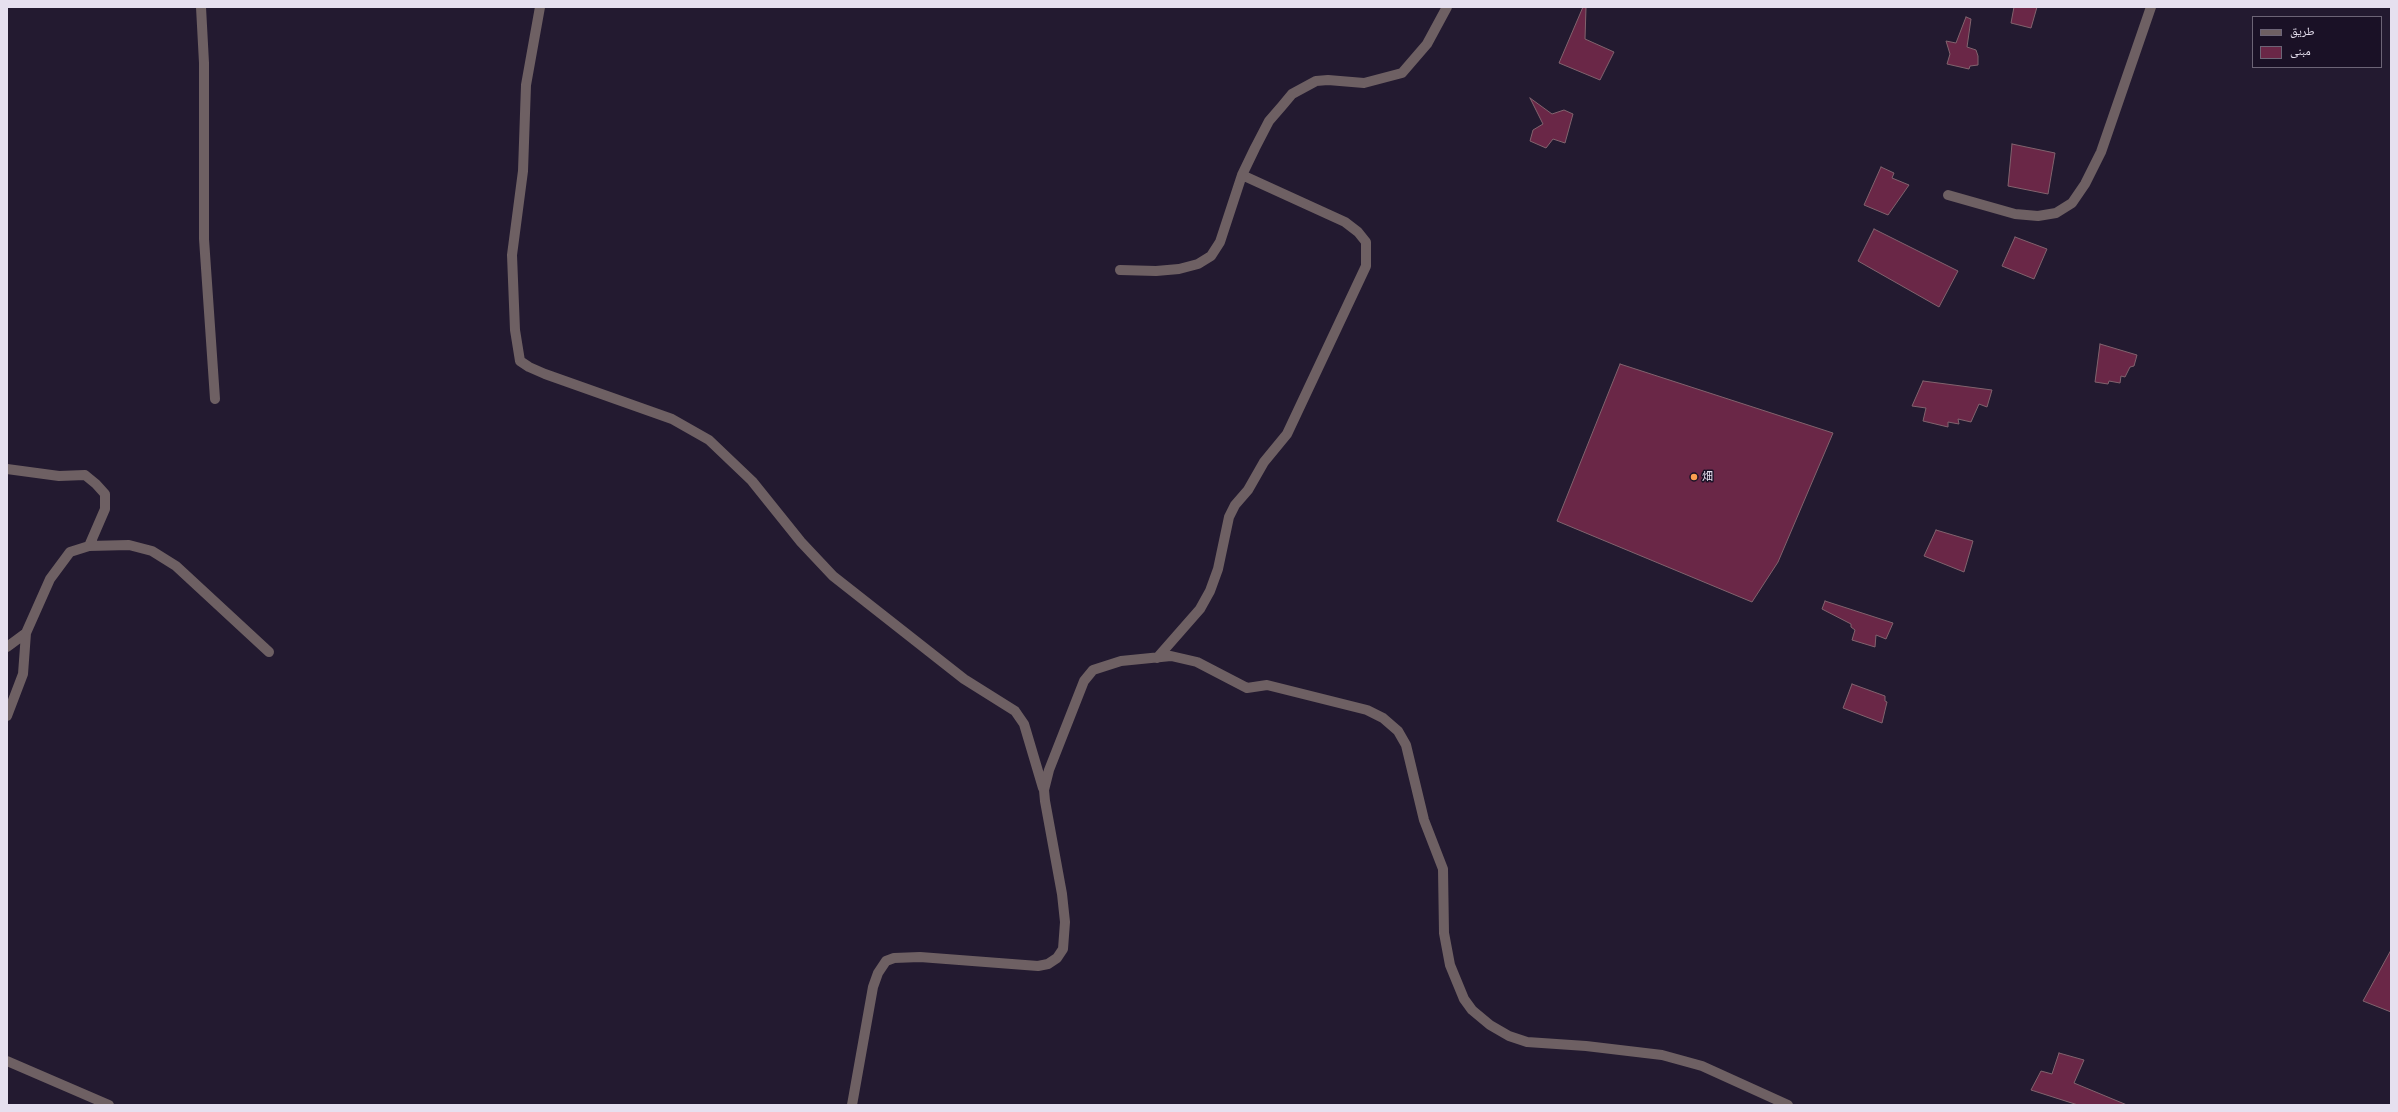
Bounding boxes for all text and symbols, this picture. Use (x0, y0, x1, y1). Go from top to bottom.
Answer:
legend (2252, 16, 2382, 68)
text: طريق (2290, 23, 2315, 39)
text: مبنى (2290, 43, 2311, 59)
place label: 畑 (1702, 470, 1713, 484)
marker: 畑 (1689, 472, 1699, 482)

